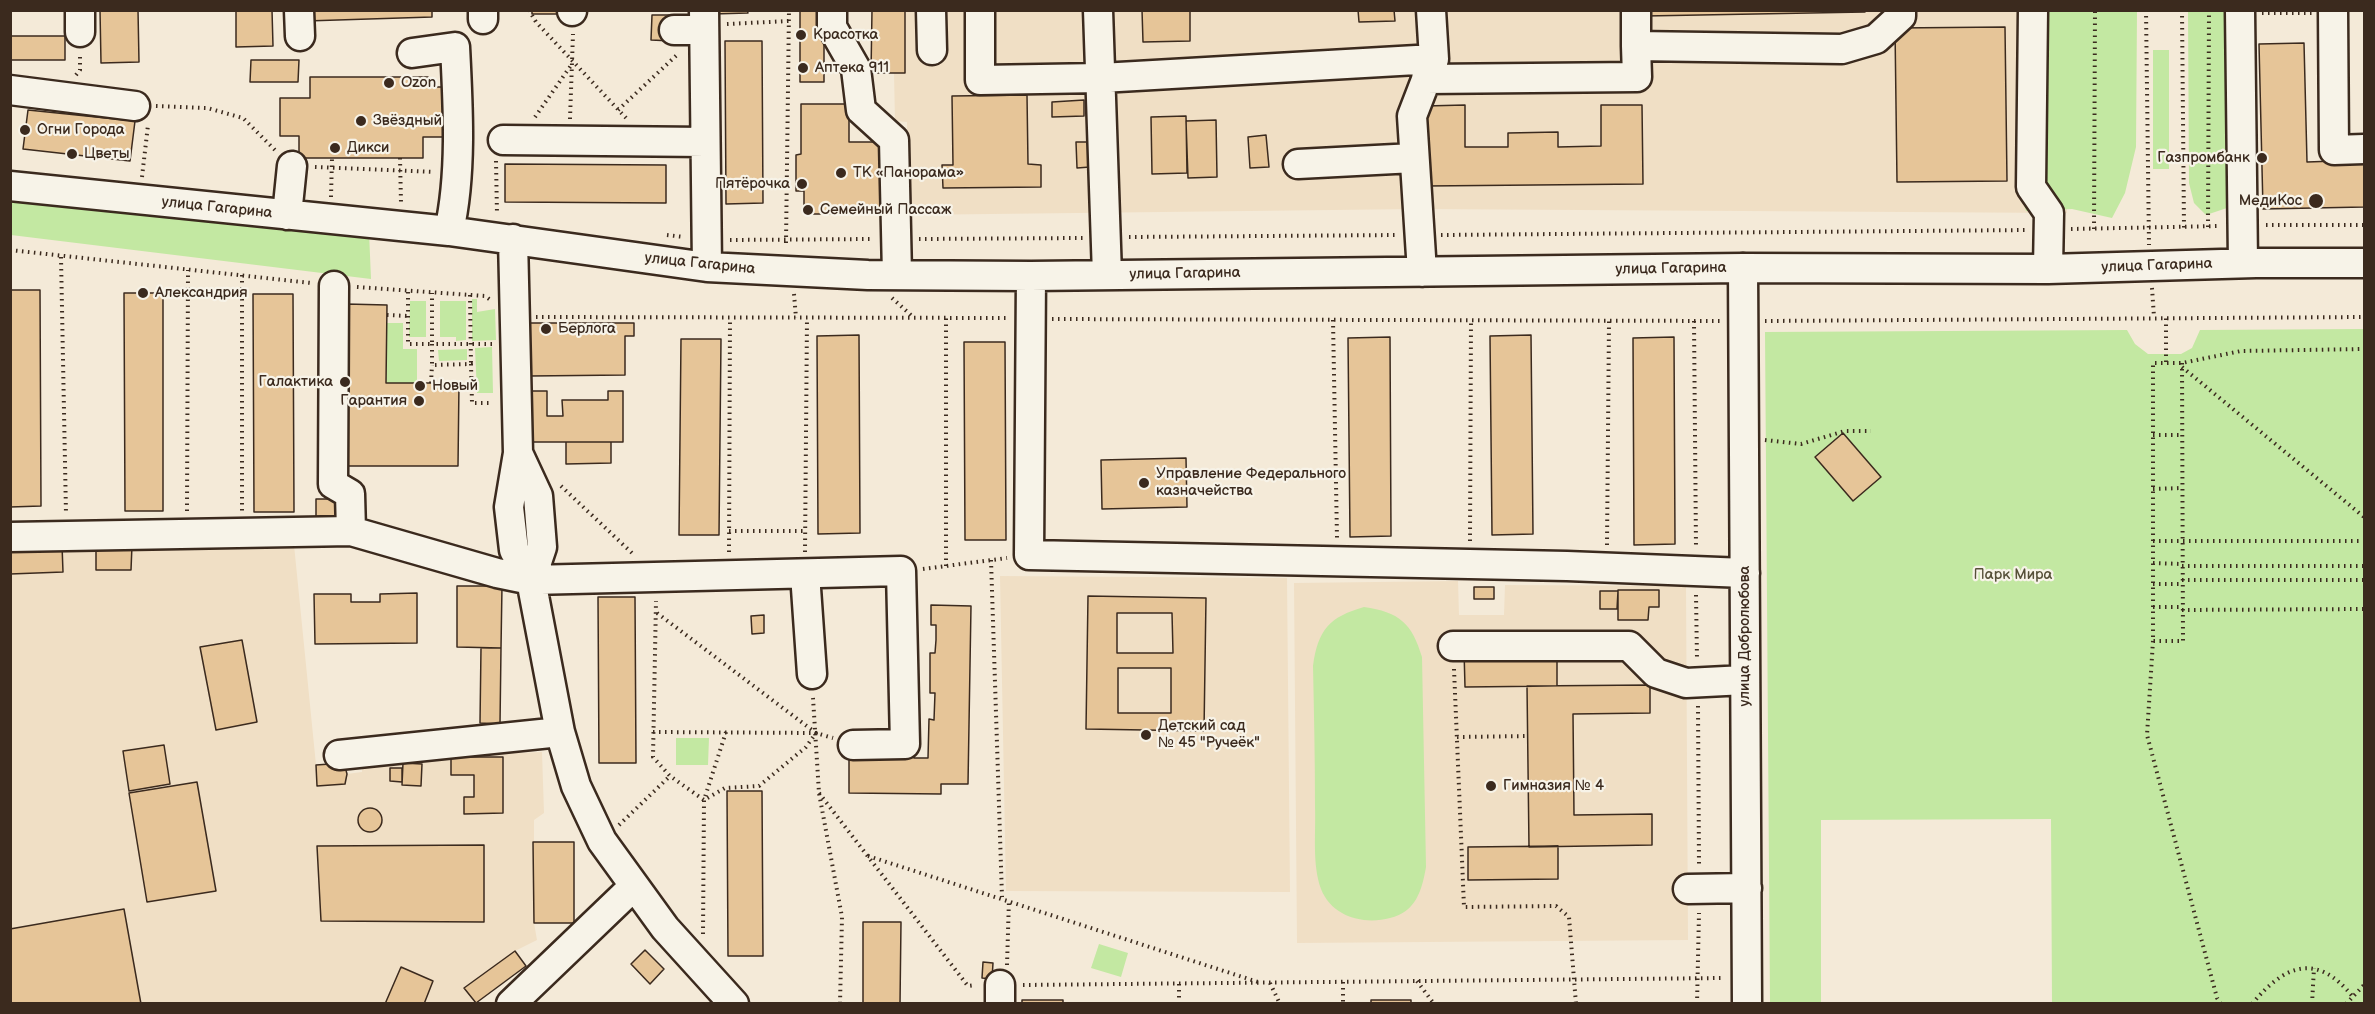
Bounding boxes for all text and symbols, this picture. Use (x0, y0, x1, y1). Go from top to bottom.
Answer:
place label: Красотка (813, 26, 878, 44)
marker: Красотка (794, 28, 808, 42)
place label: Аптека 911 (815, 59, 889, 77)
marker: Аптека 911 (796, 61, 810, 75)
place label: Ozon (401, 74, 436, 92)
marker: Ozon (382, 76, 396, 90)
place label: Звёздный (373, 112, 442, 130)
marker: Звёздный (354, 114, 368, 128)
place label: Огни Города (37, 121, 125, 139)
marker: Огни Города (18, 123, 32, 137)
place label: Дикси (347, 139, 389, 157)
marker: Дикси (328, 141, 342, 155)
place label: Цветы (84, 145, 129, 163)
marker: Цветы (65, 147, 79, 161)
place label: Газпромбанк (2157, 149, 2250, 167)
marker: Газпромбанк (2255, 151, 2269, 165)
place label: ТК «Панорама» (853, 164, 964, 182)
marker: ТК «Панорама» (834, 166, 848, 180)
place label: Пятёрочка (715, 175, 790, 193)
marker: Пятёрочка (795, 177, 809, 191)
place label: МедиКос (2239, 192, 2302, 210)
marker: МедиКос (2307, 192, 2325, 210)
street label: улица Гагарина (161, 193, 273, 223)
place label: Семейный Пассаж (820, 201, 951, 219)
marker: Семейный Пассаж (801, 203, 815, 217)
street label: улица Гагарина (644, 249, 756, 279)
street label: улица Гагарина (2101, 255, 2213, 277)
street label: улица Гагарина (1615, 259, 1727, 279)
street label: улица Гагарина (1129, 264, 1241, 284)
place label: Александрия (155, 284, 248, 302)
marker: Александрия (136, 286, 150, 300)
place label: Берлога (558, 320, 616, 338)
marker: Берлога (539, 322, 553, 336)
place label: Галактика (259, 373, 333, 391)
marker: Галактика (338, 375, 352, 389)
place label: Новый (432, 377, 478, 395)
marker: Новый (413, 379, 427, 393)
place label: Гарантия (340, 392, 407, 410)
marker: Гарантия (412, 394, 426, 408)
place label: Управление Федерального казначейства (1156, 465, 1346, 500)
marker: Управление Федерального казначейства (1137, 476, 1151, 490)
street label: улица Добролюбова (1736, 566, 1754, 706)
park label: Парк Мира (1974, 566, 2052, 584)
place label: Детский сад № 45 "Ручеёк" (1158, 717, 1260, 752)
marker: Детский сад № 45 "Ручеёк" (1139, 728, 1153, 742)
place label: Гимназия № 4 (1503, 777, 1604, 795)
marker: Гимназия № 4 (1484, 779, 1498, 793)

